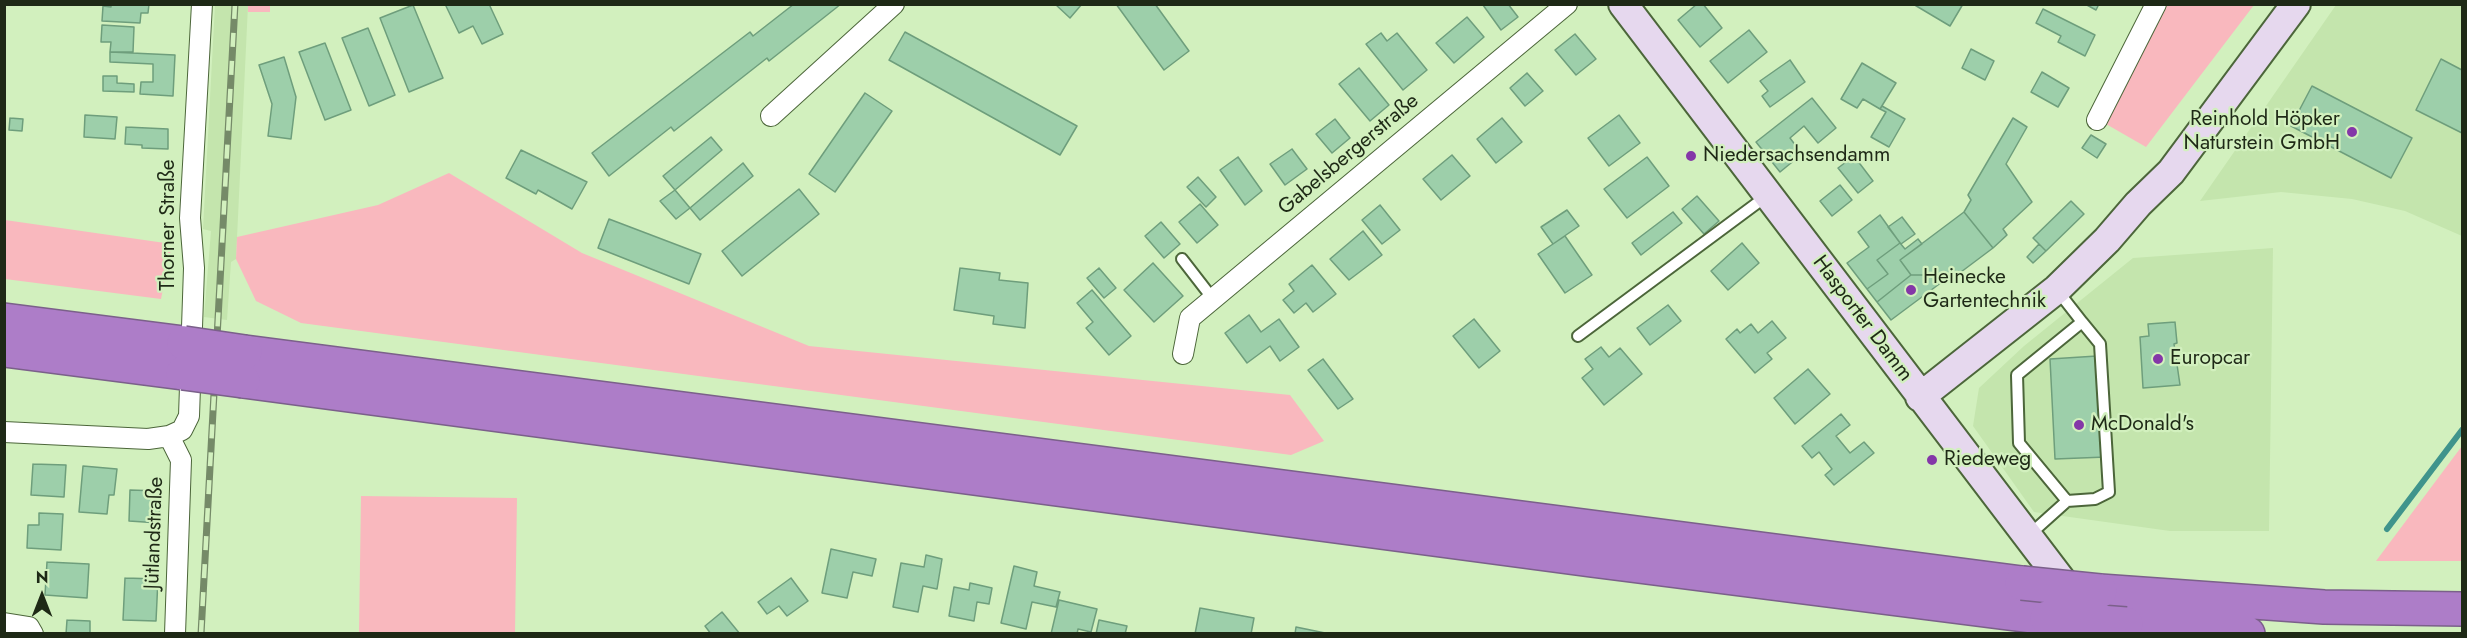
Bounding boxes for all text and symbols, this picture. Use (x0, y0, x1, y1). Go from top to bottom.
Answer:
street label: Gabelsbergerstraße (1274, 89, 1424, 221)
place label: Reinhold Höpker Naturstein GmbH (2184, 107, 2340, 157)
marker: Reinhold Höpker Naturstein GmbH (2345, 125, 2359, 139)
place label: Niedersachsendamm (1703, 143, 1890, 169)
marker: Niedersachsendamm (1684, 149, 1698, 163)
street label: Thorner Straße (156, 159, 182, 291)
street label: Hasporter Damm (1807, 251, 1917, 387)
place label: Heinecke Gartentechnik (1923, 265, 2046, 315)
marker: Heinecke Gartentechnik (1904, 283, 1918, 297)
place label: Europcar (2170, 346, 2250, 372)
marker: Europcar (2151, 352, 2165, 366)
place label: McDonald's (2091, 412, 2194, 438)
marker: McDonald's (2072, 418, 2086, 432)
place label: Riedeweg (1944, 447, 2031, 473)
marker: Riedeweg (1925, 453, 1939, 467)
street label: Jütlandstraße (140, 476, 170, 590)
north arrow (12, 566, 72, 626)
text: N (36, 566, 48, 589)

